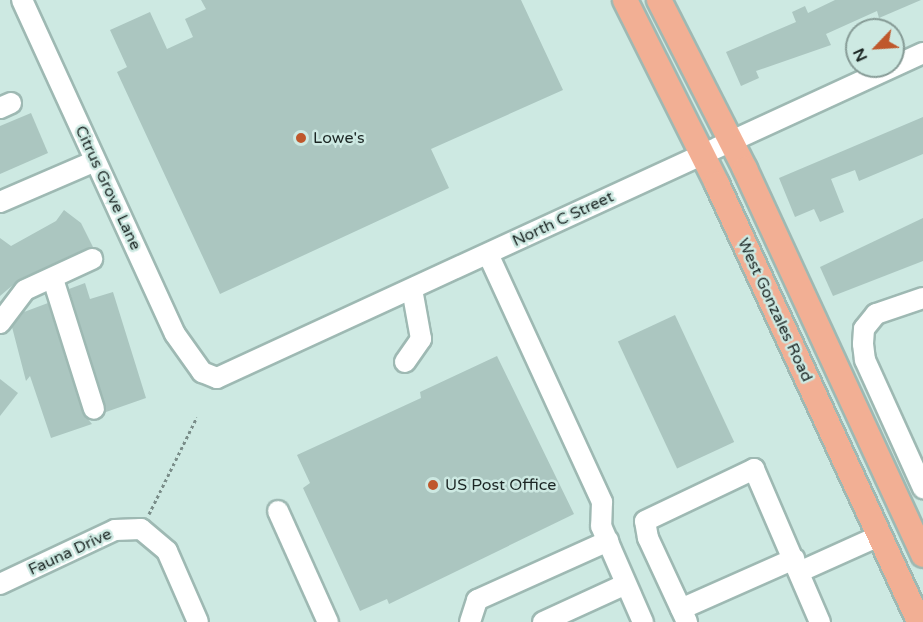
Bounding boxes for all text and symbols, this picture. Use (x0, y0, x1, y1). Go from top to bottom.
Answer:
north arrow (845, 18, 905, 78)
text: N (849, 45, 872, 65)
street label: Citrus Grove Lane (71, 123, 145, 253)
place label: Lowe's (313, 128, 365, 148)
marker: Lowe's (294, 131, 308, 145)
street label: North C Street (509, 187, 617, 251)
street label: West Gonzales Road (733, 235, 817, 385)
place label: US Post Office (445, 475, 556, 495)
marker: US Post Office (426, 478, 440, 492)
street label: Fauna Drive (25, 524, 115, 580)

